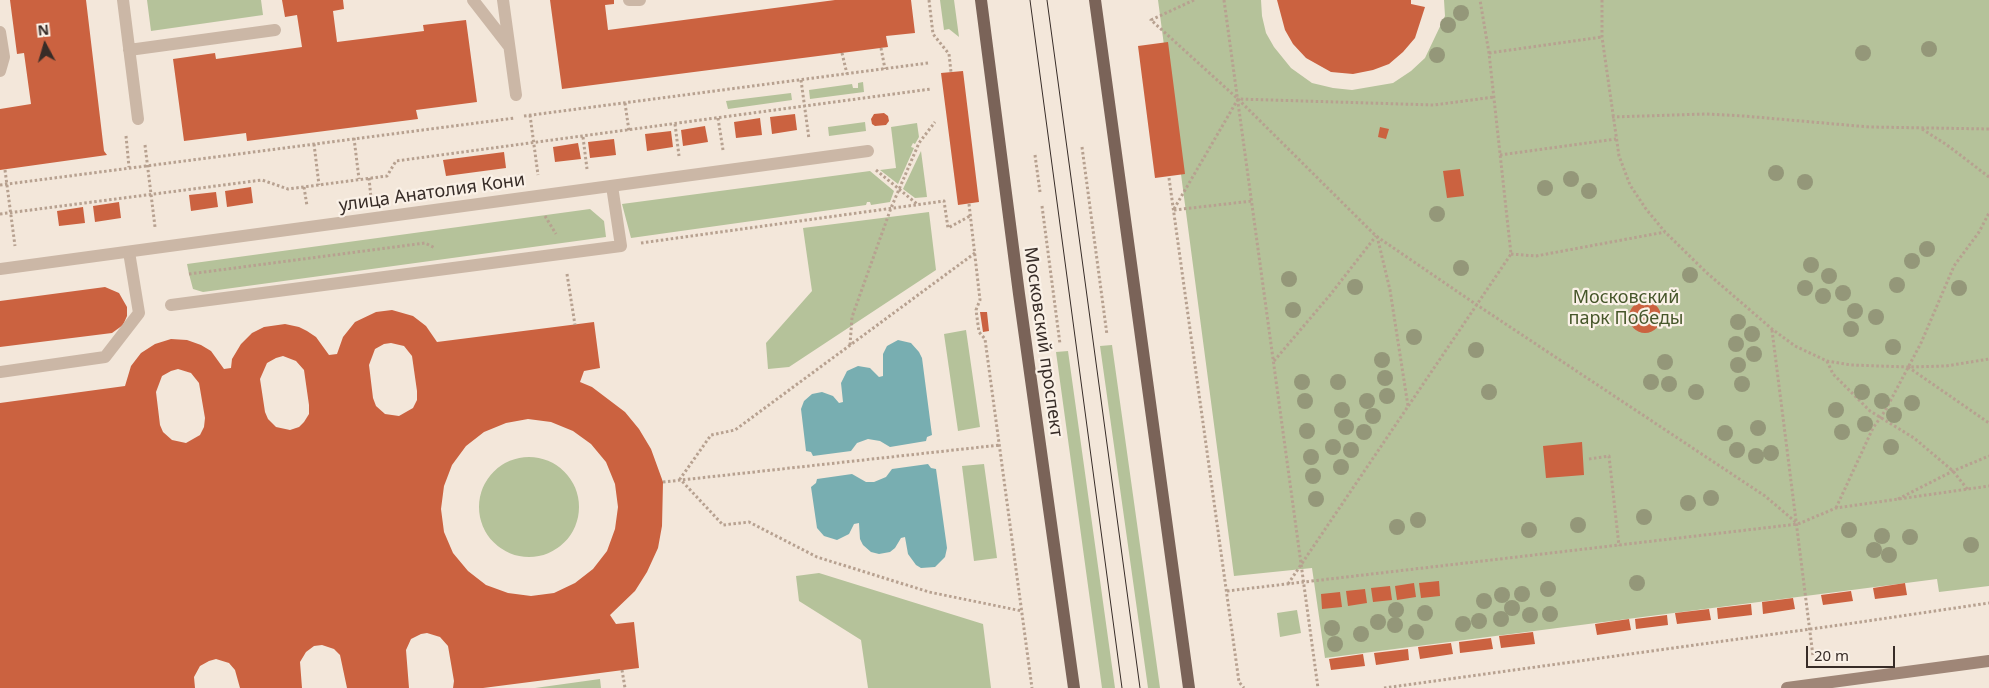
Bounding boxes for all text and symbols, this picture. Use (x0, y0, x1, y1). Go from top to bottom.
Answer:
north arrow (20, 20, 70, 70)
text: N (37, 20, 50, 40)
street label: улица Анатолия Кони (338, 169, 526, 217)
street label: Московский проспект (1019, 246, 1067, 438)
park label: Московский парк Победы (1568, 287, 1684, 330)
scale bar (1809, 636, 1898, 668)
text: 20 m (1814, 645, 1849, 665)

